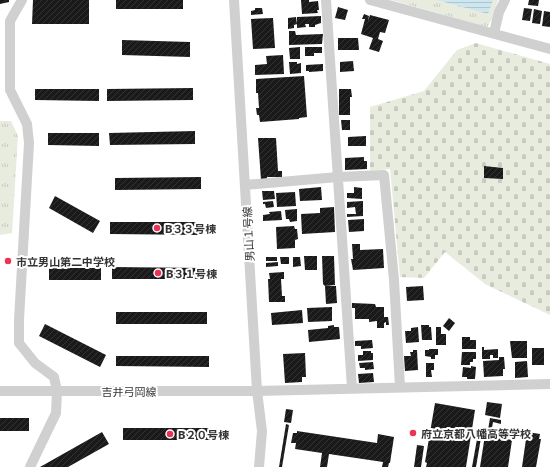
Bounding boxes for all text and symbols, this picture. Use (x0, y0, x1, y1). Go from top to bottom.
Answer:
street label: 男山１号線 (240, 206, 256, 262)
place label: B３３号棟 (165, 222, 216, 235)
marker: B３３号棟 (152, 223, 162, 233)
place label: 市立男山第二中学校 (16, 255, 115, 268)
marker: 市立男山第二中学校 (3, 256, 13, 266)
place label: B３１号棟 (166, 267, 217, 280)
marker: B３１号棟 (153, 268, 163, 278)
street label: 吉井弓岡線 (102, 385, 157, 398)
place label: 府立京都八幡高等学校 (421, 427, 531, 440)
place label: B２０号棟 (178, 428, 229, 441)
marker: 府立京都八幡高等学校 (408, 428, 418, 438)
marker: B２０号棟 (165, 429, 175, 439)

